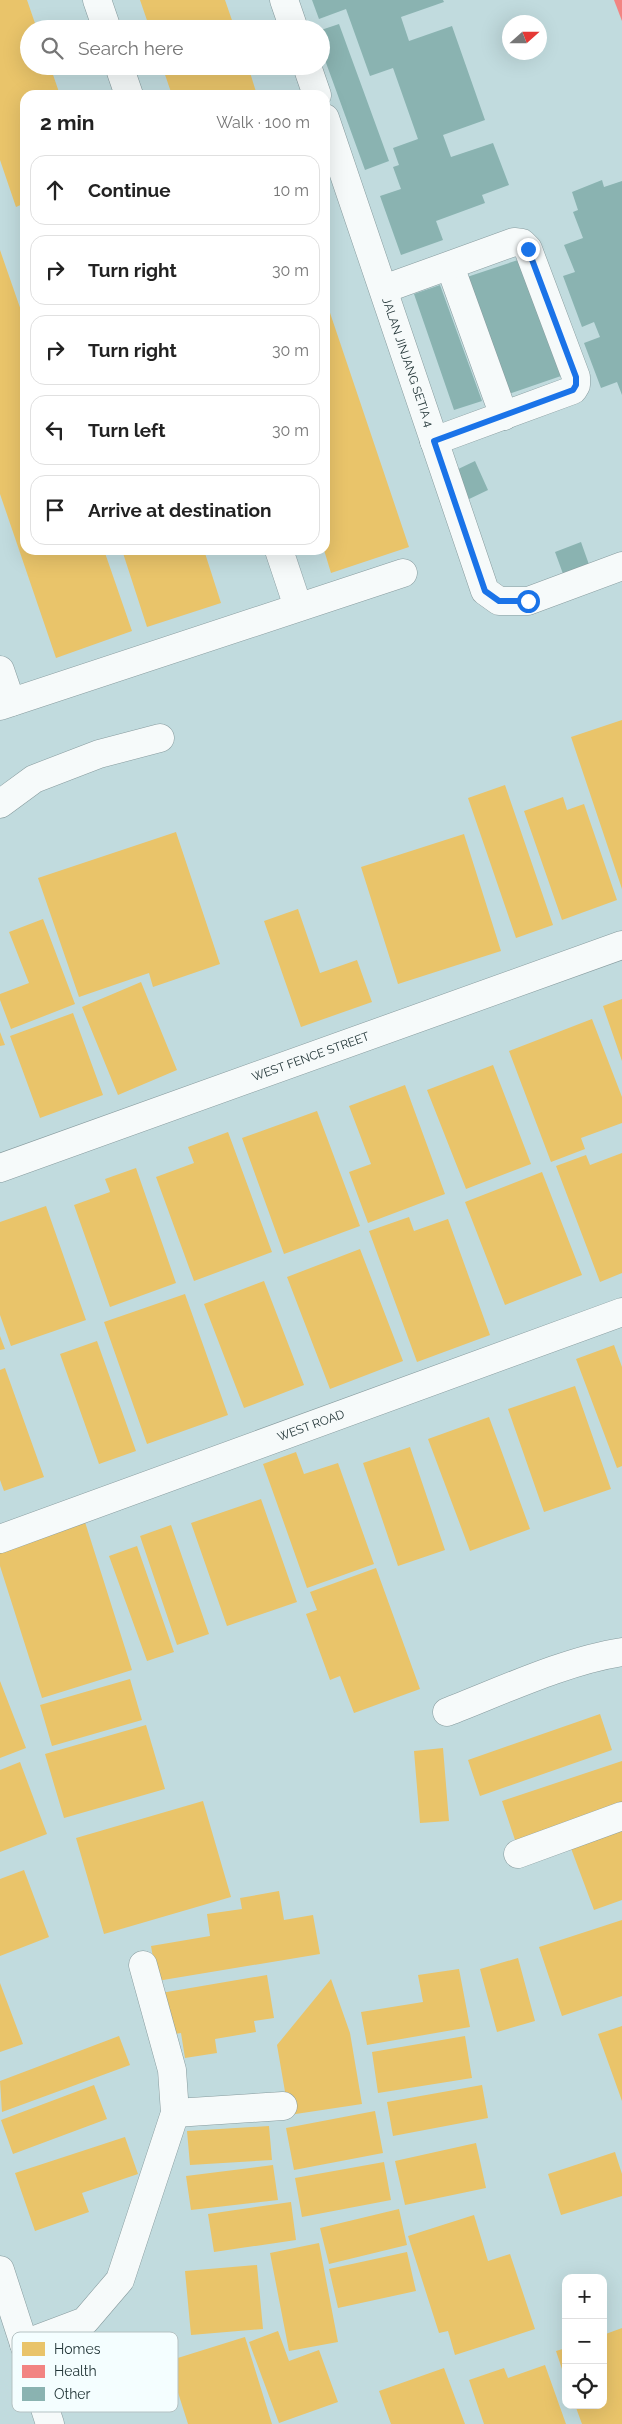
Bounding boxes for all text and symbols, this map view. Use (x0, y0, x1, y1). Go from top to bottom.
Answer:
north arrow (502, 15, 547, 60)
search box (20, 20, 330, 75)
icon: search (38, 34, 66, 62)
text: Search here (78, 37, 184, 59)
text: 2 min (40, 110, 94, 135)
text: Walk · 100 m (216, 113, 310, 132)
icon: ahead (41, 176, 69, 204)
text: Continue (88, 179, 171, 201)
text: 10 m (274, 181, 309, 200)
route end (517, 238, 540, 261)
icon: right (41, 256, 69, 284)
text: Turn right (88, 259, 177, 281)
text: 30 m (272, 261, 309, 280)
street label: JALAN JINJANG SETIA 4 (379, 296, 436, 429)
icon: right (41, 336, 69, 364)
text: Turn right (88, 339, 177, 361)
text: 30 m (272, 341, 309, 360)
icon: left (41, 416, 69, 444)
text: Turn left (88, 419, 165, 441)
text: 30 m (272, 421, 309, 440)
icon: arrive (41, 496, 69, 524)
text: Arrive at destination (88, 499, 272, 521)
route start (517, 590, 540, 613)
street label: WEST FENCE STREET (250, 1029, 372, 1084)
street label: WEST ROAD (275, 1407, 347, 1444)
map controls (562, 2274, 607, 2409)
button: + (562, 2274, 607, 2319)
button: − (562, 2319, 607, 2364)
legend (12, 2332, 178, 2412)
text: Homes (54, 2341, 101, 2357)
text: Health (54, 2363, 97, 2379)
button: locate (562, 2364, 607, 2409)
text: Other (54, 2386, 91, 2402)

